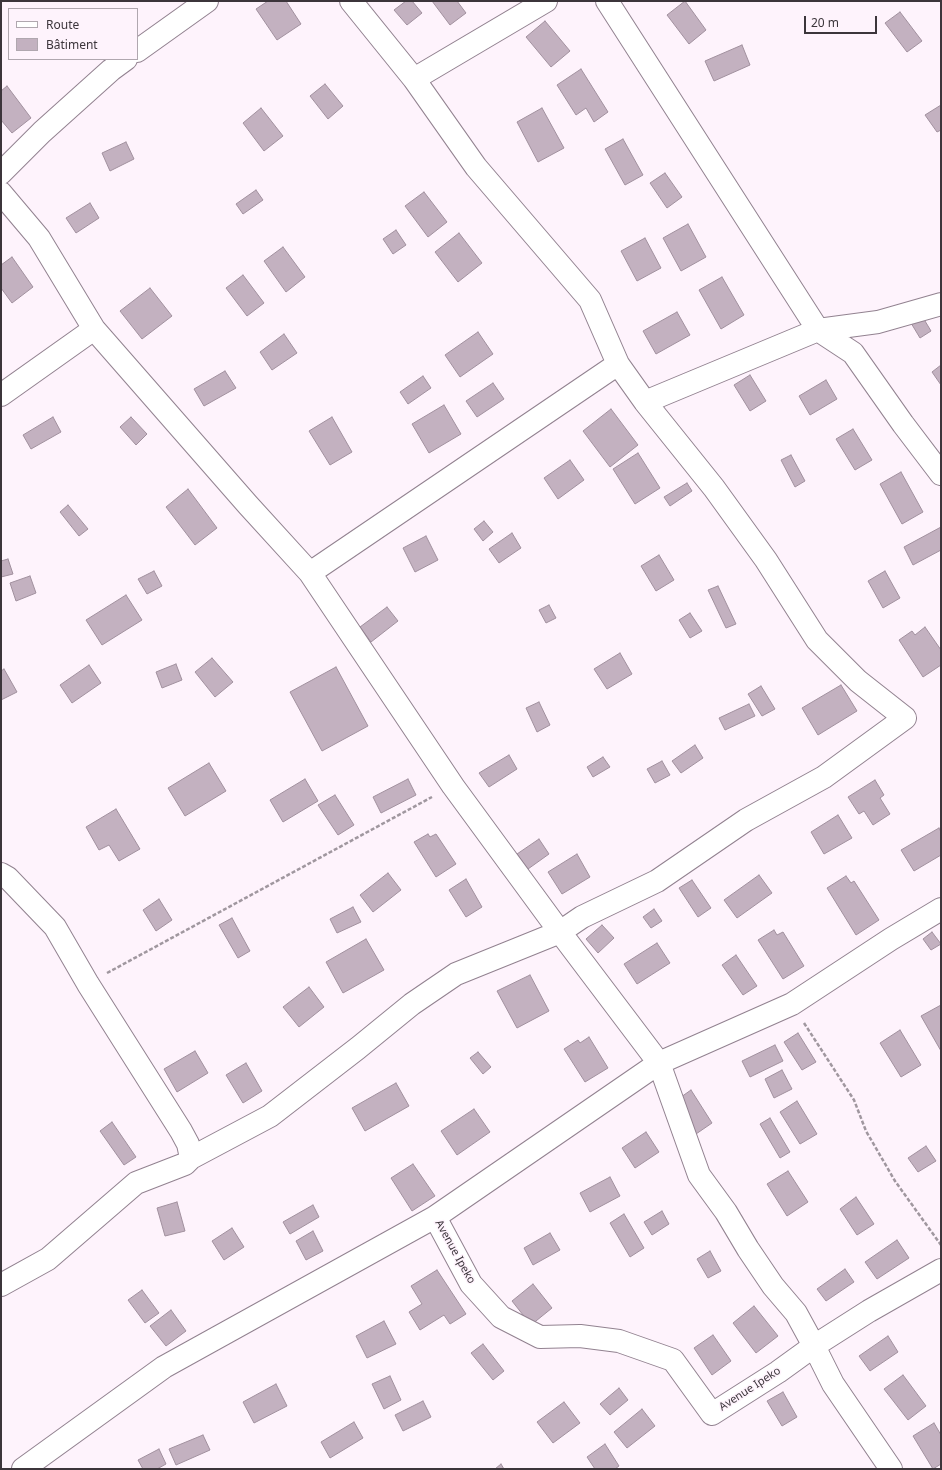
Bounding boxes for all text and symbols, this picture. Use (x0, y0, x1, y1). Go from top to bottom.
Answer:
legend (8, 8, 138, 60)
scale bar (806, 8, 879, 34)
text: 20 m (811, 14, 839, 31)
text: Route (46, 16, 79, 33)
text: Bâtiment (46, 36, 98, 53)
street label: Avenue Ipeko (432, 1218, 478, 1286)
street label: Avenue Ipeko (717, 1364, 783, 1414)

